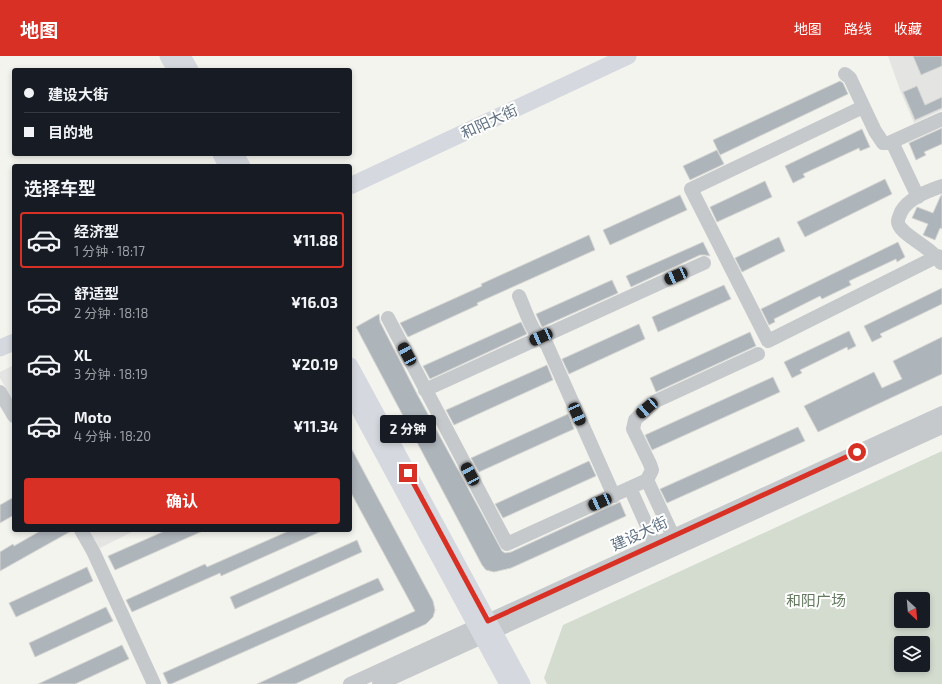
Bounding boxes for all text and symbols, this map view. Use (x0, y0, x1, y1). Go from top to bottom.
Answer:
text: 地图 (20, 18, 58, 41)
text: 地图 (794, 20, 822, 37)
text: 路线 (844, 20, 872, 37)
text: 收藏 (894, 20, 922, 37)
text: 建设大街 (48, 85, 108, 103)
street label: 和阳大街 (458, 100, 520, 142)
text: 目的地 (48, 123, 93, 141)
text: 选择车型 (24, 177, 96, 199)
icon: car (26, 222, 62, 258)
text: 经济型 (74, 222, 119, 240)
text: ¥11.88 (293, 231, 338, 249)
text: 1 分钟 · 18:17 (74, 243, 145, 259)
car (663, 266, 689, 286)
icon: car (26, 284, 62, 320)
text: 舒适型 (74, 284, 119, 302)
text: ¥16.03 (291, 293, 338, 311)
text: 2 分钟 · 18:18 (74, 305, 148, 321)
car (528, 327, 554, 347)
car (396, 341, 418, 367)
icon: car (26, 346, 62, 382)
text: XL (74, 346, 92, 364)
text: ¥20.19 (292, 355, 338, 373)
text: 3 分钟 · 18:19 (74, 366, 148, 382)
car (634, 396, 660, 420)
car (567, 401, 587, 427)
icon: car (26, 408, 62, 444)
text: Moto (74, 408, 112, 426)
callout: 2 分钟 (380, 415, 436, 443)
text: ¥11.34 (293, 417, 338, 435)
text: 2 分钟 (390, 421, 426, 437)
text: 4 分钟 · 18:20 (74, 428, 151, 444)
route start (848, 443, 866, 461)
car (459, 461, 481, 487)
route end (399, 464, 417, 482)
button: 确认 (24, 478, 340, 524)
car (587, 492, 613, 512)
street label: 建设大街 (608, 512, 670, 554)
park label: 和阳广场 (786, 591, 846, 609)
north arrow (894, 592, 930, 628)
map controls (894, 592, 930, 672)
button: layers (894, 636, 930, 672)

